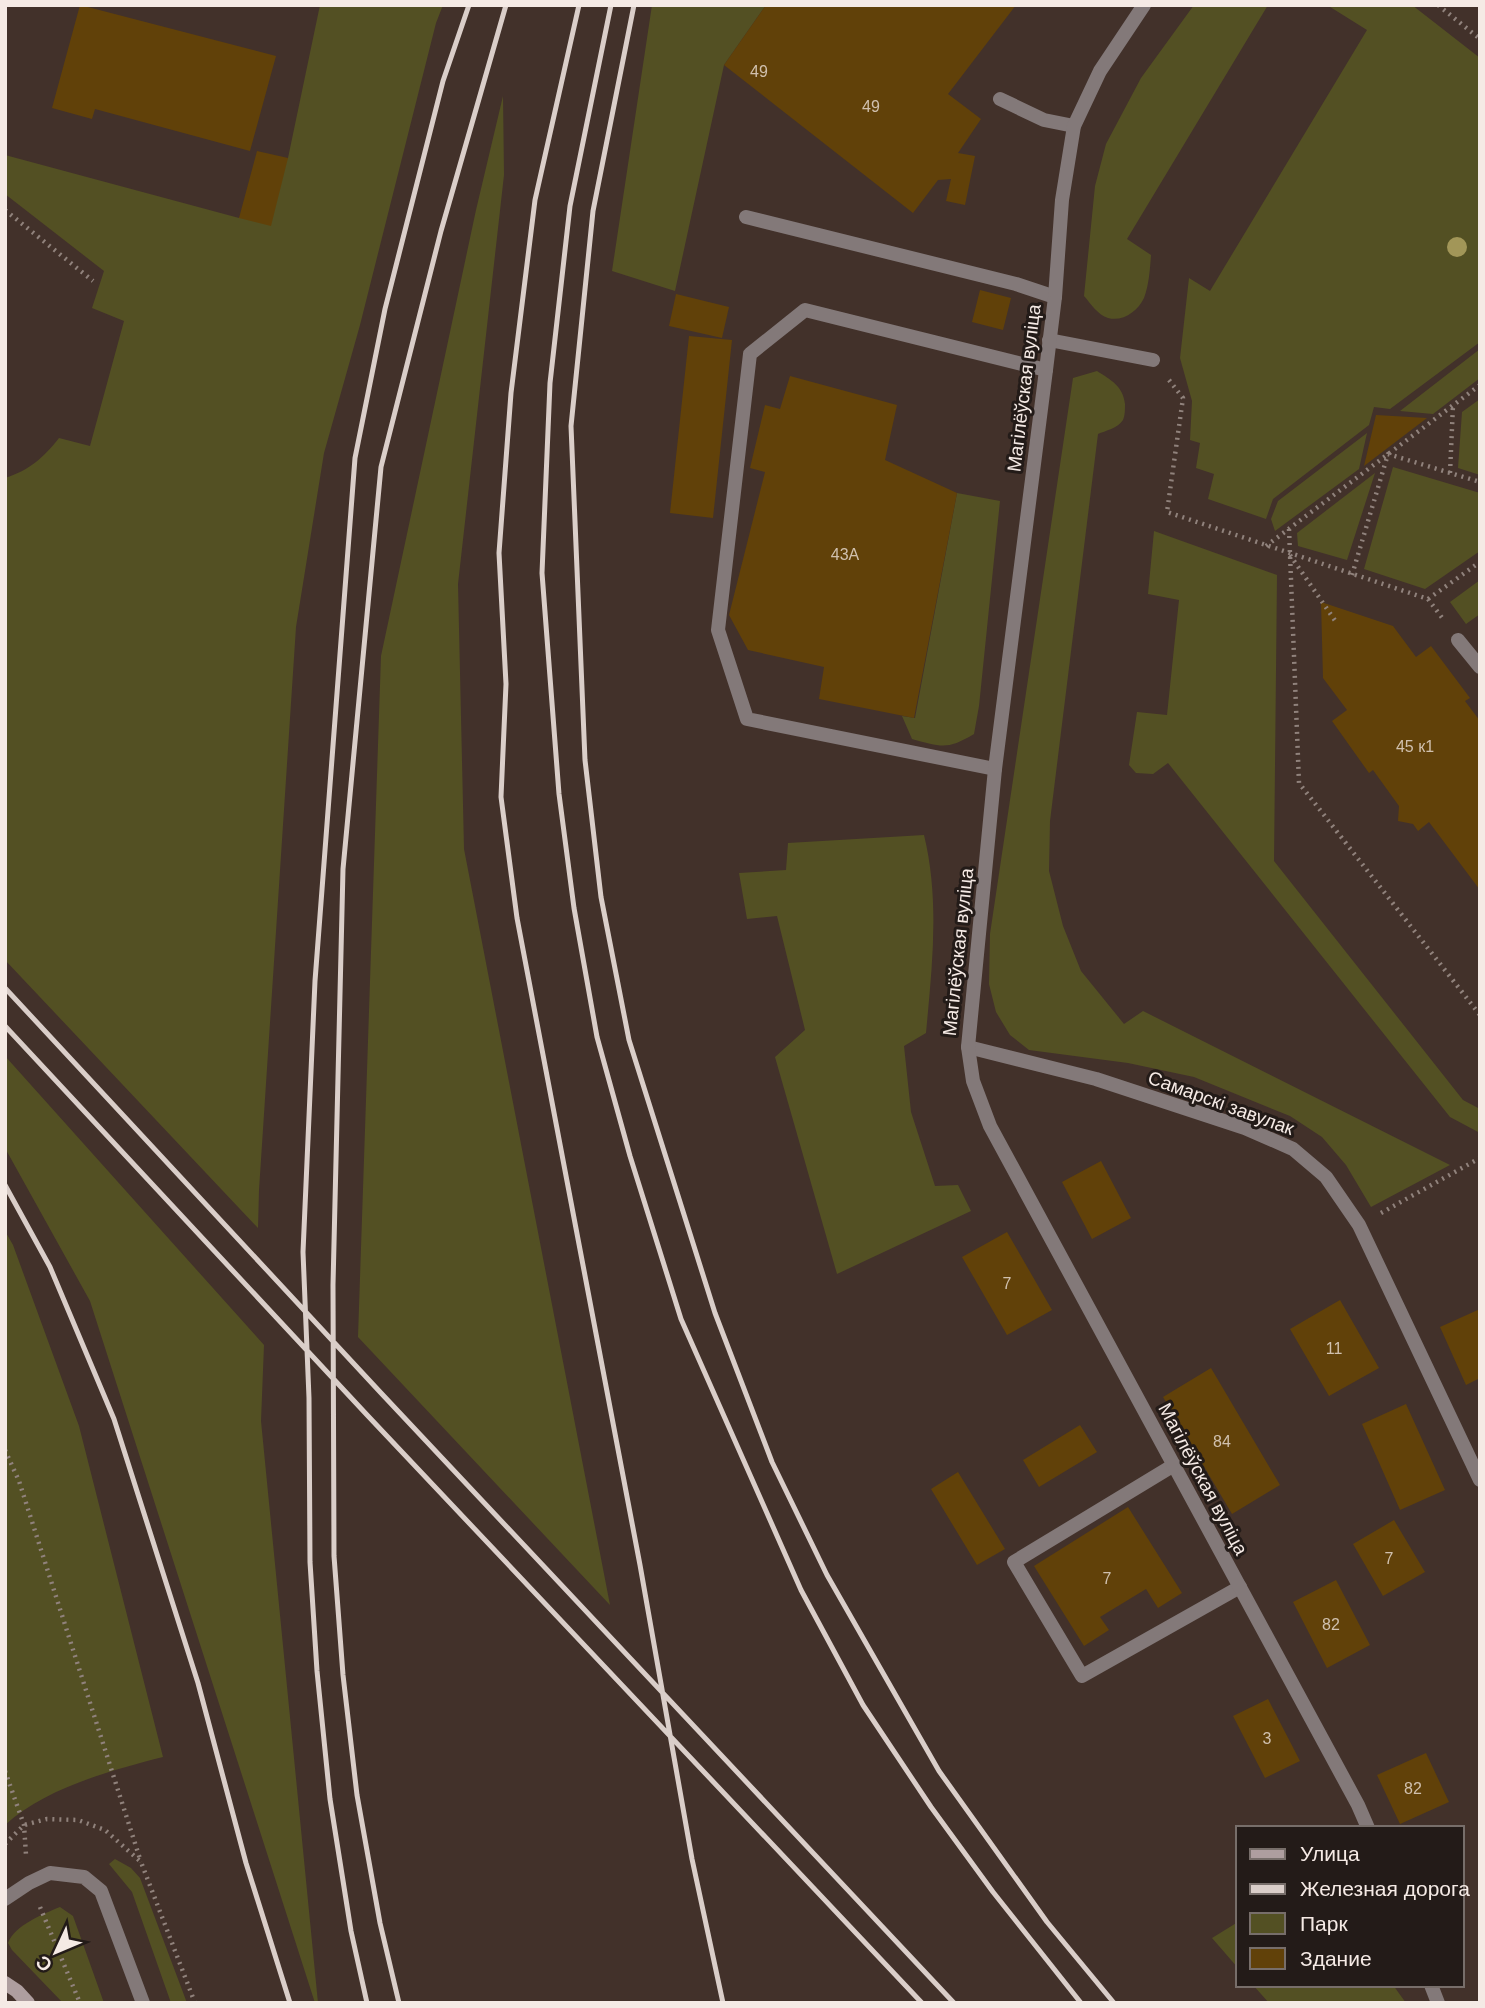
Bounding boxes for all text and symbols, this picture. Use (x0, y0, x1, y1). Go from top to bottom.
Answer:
house number: 49 (750, 63, 768, 80)
house number: 49 (862, 98, 880, 115)
street label: Магілёўская вуліца (1003, 303, 1045, 473)
house number: 43А (831, 546, 860, 563)
house number: 45 к1 (1396, 738, 1434, 755)
street label: Магілёўская вуліца (939, 867, 977, 1037)
street label: Самарскі завулак (1145, 1067, 1298, 1139)
house number: 7 (1003, 1275, 1012, 1292)
house number: 11 (1326, 1340, 1342, 1357)
street label: Магілёўская вуліца (1154, 1400, 1252, 1559)
house number: 84 (1213, 1433, 1231, 1450)
house number: 7 (1385, 1550, 1394, 1567)
house number: 7 (1103, 1570, 1112, 1587)
house number: 82 (1322, 1616, 1340, 1633)
house number: 3 (1263, 1730, 1272, 1747)
house number: 82 (1404, 1780, 1422, 1797)
legend (1236, 1826, 1464, 1987)
text: Улица (1300, 1842, 1360, 1865)
text: Железная дорога (1300, 1877, 1470, 1900)
text: Парк (1300, 1912, 1348, 1935)
north arrow (21, 1917, 91, 1987)
text: Здание (1300, 1947, 1372, 1970)
text: С (32, 1951, 56, 1976)

